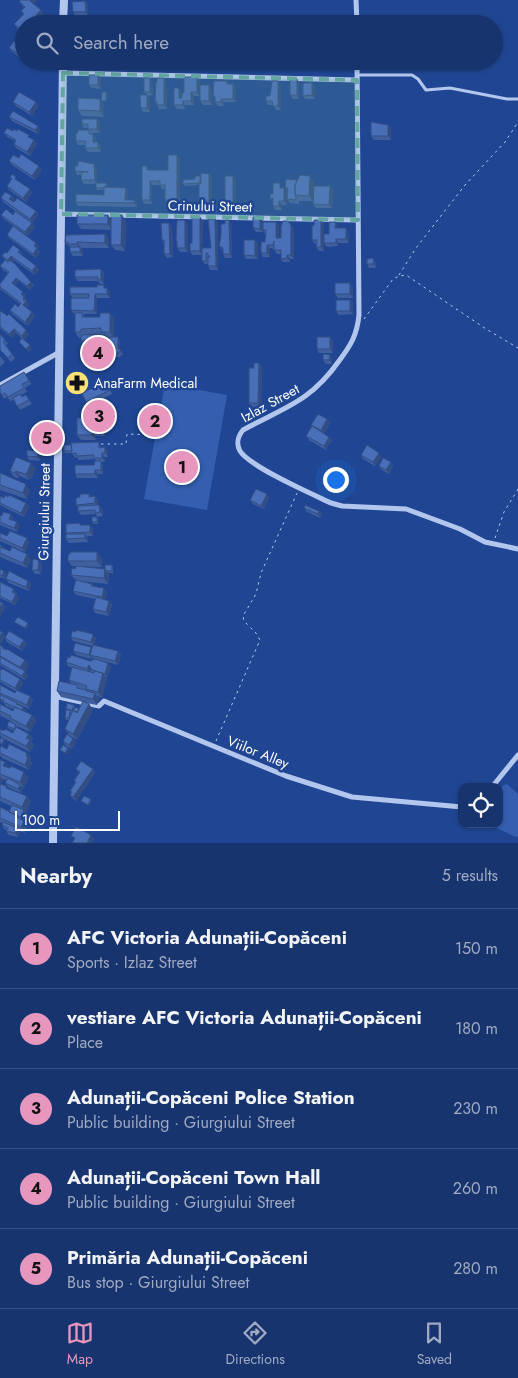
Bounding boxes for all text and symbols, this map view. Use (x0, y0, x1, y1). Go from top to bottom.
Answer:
search box (15, 15, 503, 70)
icon: search (33, 29, 61, 57)
text: Search here (73, 29, 169, 56)
street label: Crinului Street (168, 195, 253, 217)
pin: 4 (82, 334, 114, 372)
pharmacy icon: AnaFarm Medical (64, 370, 90, 396)
place label: AnaFarm Medical (94, 373, 197, 393)
street label: Izlaz Street (237, 378, 303, 427)
pin: 3 (83, 397, 115, 435)
pin: 2 (139, 402, 171, 440)
pin: 5 (31, 419, 63, 457)
pin: 1 (166, 448, 198, 486)
street label: Giurgiului Street (33, 463, 55, 561)
your location (323, 467, 349, 493)
street label: Viilor Alley (224, 731, 293, 774)
map controls (458, 783, 503, 828)
button: locate (458, 783, 503, 828)
scale bar (15, 808, 120, 831)
text: 100 m (22, 810, 60, 830)
text: Nearby (20, 861, 92, 891)
text: 5 results (442, 864, 498, 887)
text: AFC Victoria Adunații-Copăceni (67, 924, 347, 951)
text: 1 (32, 937, 40, 960)
text: 150 m (455, 937, 498, 960)
text: Sports · Izlaz Street (67, 951, 197, 974)
text: vestiare AFC Victoria Adunații-Copăceni (67, 1004, 422, 1031)
text: 2 (31, 1017, 41, 1040)
text: 180 m (455, 1017, 498, 1040)
text: Place (67, 1031, 103, 1054)
text: Adunații-Copăceni Police Station (67, 1084, 355, 1111)
text: 3 (31, 1097, 41, 1120)
text: 230 m (453, 1097, 498, 1120)
text: Public building · Giurgiului Street (67, 1111, 295, 1134)
text: Adunații-Copăceni Town Hall (67, 1164, 320, 1191)
text: 4 (30, 1177, 42, 1200)
text: 260 m (453, 1177, 498, 1200)
text: Public building · Giurgiului Street (67, 1191, 295, 1214)
text: Primăria Adunații-Copăceni (67, 1244, 308, 1271)
text: 5 (31, 1257, 41, 1280)
text: 280 m (453, 1257, 498, 1280)
text: Bus stop · Giurgiului Street (67, 1271, 249, 1294)
tab: Map (66, 1319, 94, 1369)
tab: Directions (226, 1319, 285, 1369)
tab: Saved (417, 1319, 452, 1369)

